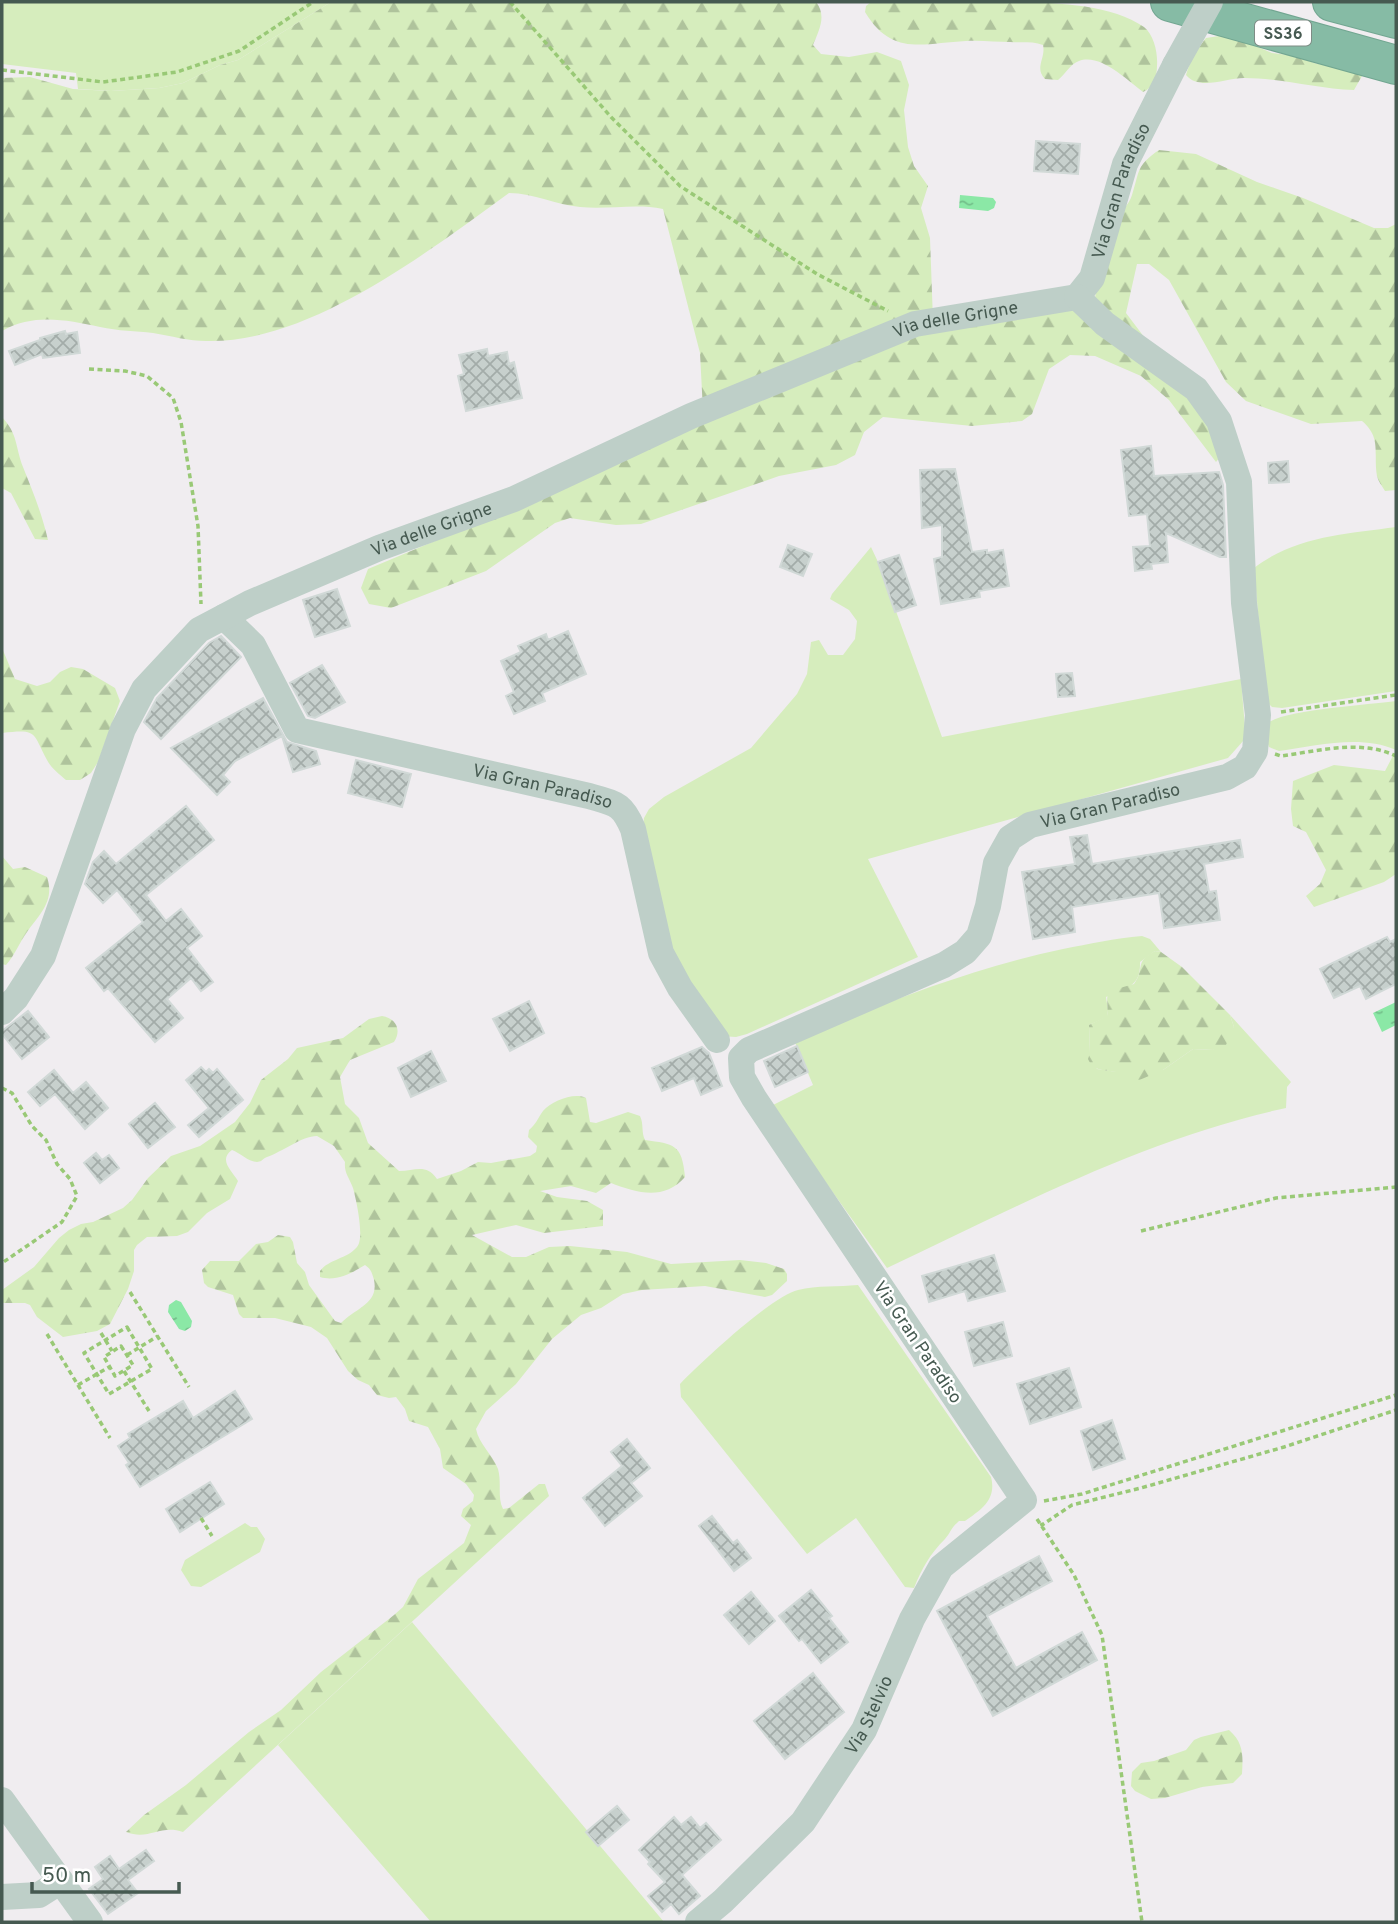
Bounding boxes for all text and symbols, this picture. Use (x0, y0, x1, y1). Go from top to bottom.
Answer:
road number: SS36 (1255, 20, 1311, 46)
street label: Via Gran Paradiso (1088, 120, 1157, 262)
street label: Via delle Grigne (890, 297, 1020, 345)
street label: Via delle Grigne (368, 498, 496, 563)
street label: Via Gran Paradiso (470, 760, 615, 815)
street label: Via Gran Paradiso (1038, 779, 1183, 835)
street label: Via Gran Paradiso (867, 1277, 966, 1409)
street label: Via Stelvio (841, 1673, 899, 1760)
scale bar (32, 1850, 178, 1894)
text: 50 m (42, 1863, 91, 1890)

